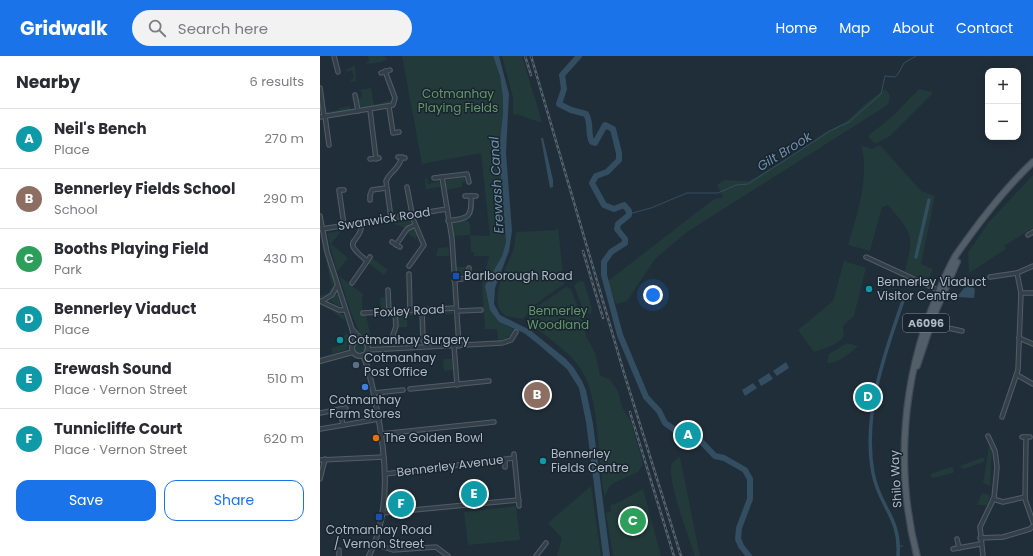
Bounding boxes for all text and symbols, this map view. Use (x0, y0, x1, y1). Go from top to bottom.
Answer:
search box (132, 10, 412, 46)
text: Gridwalk (20, 15, 108, 42)
icon: search (146, 17, 168, 39)
text: Search here (178, 18, 268, 39)
text: Home (775, 18, 817, 38)
text: Map (839, 18, 870, 38)
text: About (892, 18, 934, 38)
text: Contact (956, 18, 1013, 38)
map controls (985, 68, 1021, 140)
button: + (985, 68, 1021, 104)
text: Nearby (16, 70, 80, 94)
text: 6 results (250, 72, 304, 91)
park label: Cotmanhay Playing Fields (418, 85, 498, 116)
button: − (985, 104, 1021, 140)
text: Neil's Bench (54, 118, 147, 139)
water label: Gilt Brook (753, 126, 816, 176)
text: A (24, 129, 34, 148)
text: 270 m (264, 129, 304, 148)
water label: Erewash Canal (484, 135, 509, 234)
text: Place (54, 140, 89, 159)
text: Bennerley Fields School (54, 178, 235, 199)
text: B (25, 189, 33, 208)
text: 290 m (263, 189, 304, 208)
text: School (54, 200, 98, 219)
street label: Swanwick Road (336, 203, 431, 234)
text: Booths Playing Field (54, 238, 209, 259)
text: C (24, 249, 34, 268)
text: 430 m (263, 249, 304, 268)
text: Park (54, 260, 82, 279)
place label: Barlborough Road (464, 267, 573, 284)
marker: Barlborough Road (451, 271, 461, 281)
place label: Bennerley Viaduct Visitor Centre (877, 273, 986, 304)
marker: Bennerley Viaduct Visitor Centre (864, 284, 874, 294)
your location (643, 285, 663, 305)
text: Bennerley Viaduct (54, 298, 196, 319)
street label: Foxley Road (373, 300, 445, 321)
park label: Bennerley Woodland (527, 302, 589, 333)
text: D (24, 309, 34, 328)
text: 450 m (263, 309, 304, 328)
road number: A6096 (903, 314, 949, 332)
text: Place (54, 320, 89, 339)
place label: Cotmanhay Surgery (348, 331, 469, 348)
marker: Cotmanhay Surgery (335, 335, 345, 345)
place label: Cotmanhay Post Office (364, 349, 436, 380)
text: Erewash Sound (54, 358, 172, 379)
marker: Cotmanhay Post Office (351, 360, 361, 370)
text: E (25, 369, 33, 388)
text: 510 m (267, 369, 304, 388)
text: Place · Vernon Street (54, 380, 187, 399)
pin: B (524, 380, 550, 410)
marker: Cotmanhay Farm Stores (360, 382, 370, 392)
pin: D (855, 382, 881, 412)
place label: Cotmanhay Farm Stores (329, 391, 401, 422)
text: Tunnicliffe Court (54, 418, 182, 439)
pin: A (675, 420, 701, 450)
text: F (25, 429, 33, 448)
text: 620 m (263, 429, 304, 448)
place label: The Golden Bowl (384, 429, 483, 446)
marker: The Golden Bowl (371, 433, 381, 443)
text: Place · Vernon Street (54, 440, 187, 459)
place label: Bennerley Fields Centre (551, 445, 629, 476)
street label: Shilo Way (885, 449, 906, 508)
street label: Bennerley Avenue (396, 451, 504, 480)
marker: Bennerley Fields Centre (538, 456, 548, 466)
pin: E (461, 479, 487, 509)
button: Save (16, 480, 156, 521)
button: Share (164, 480, 304, 521)
pin: F (388, 489, 414, 519)
pin: C (620, 506, 646, 536)
marker: Cotmanhay Road / Vernon Street (374, 512, 384, 522)
place label: Cotmanhay Road / Vernon Street (326, 521, 432, 552)

